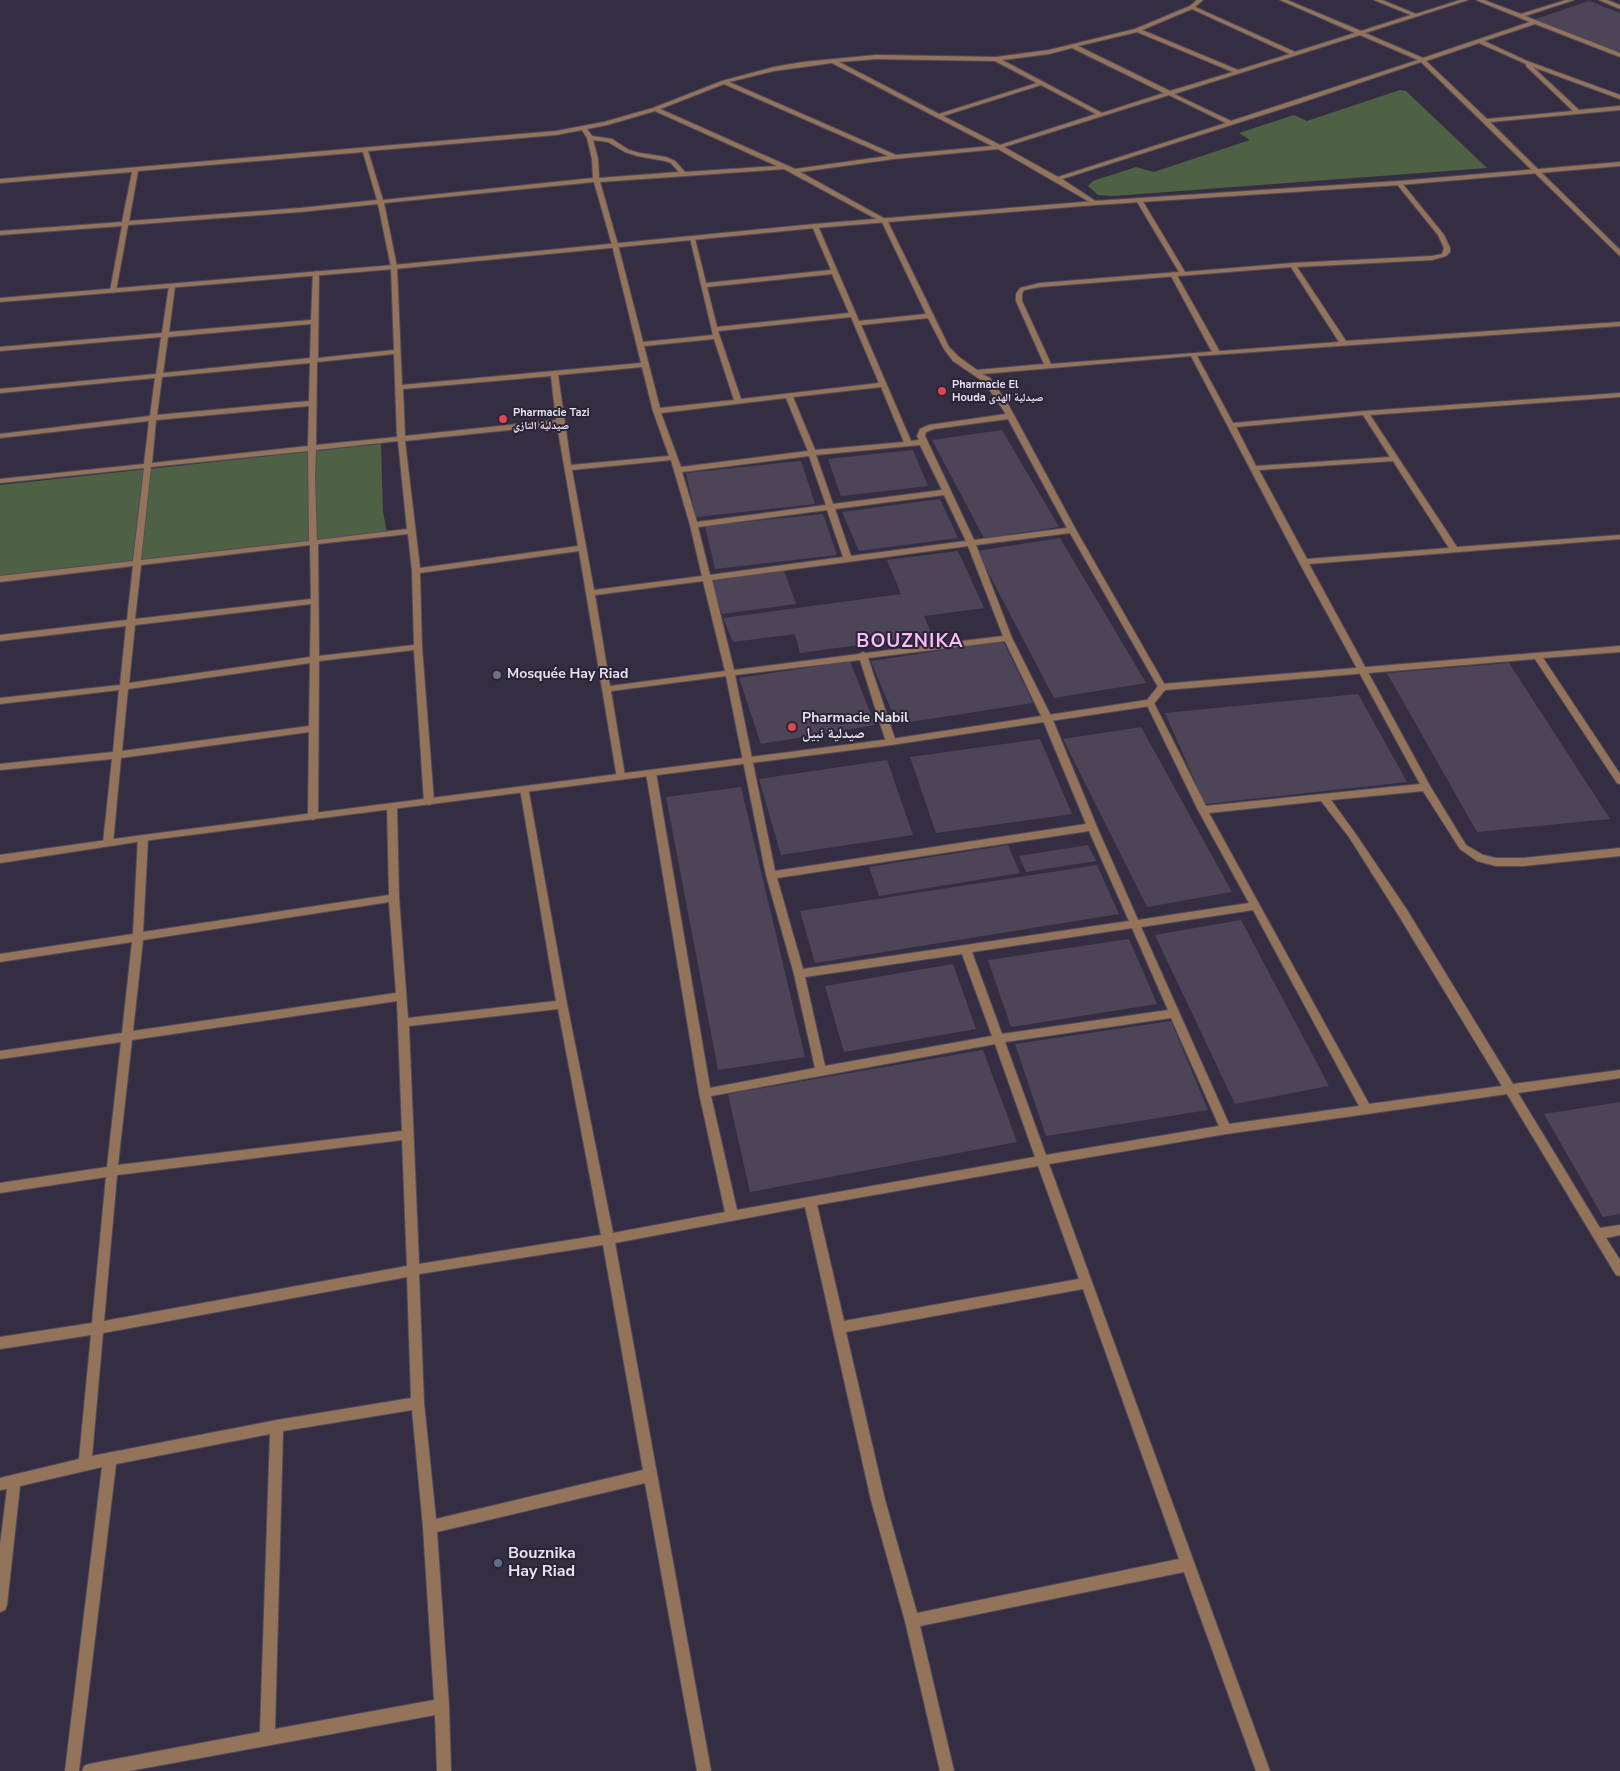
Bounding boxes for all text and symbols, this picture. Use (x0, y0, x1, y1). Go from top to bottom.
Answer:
place label: Pharmacie El Houda صيدلية الهدى (952, 378, 1043, 404)
marker: Pharmacie El Houda صيدلية الهدى (936, 385, 948, 397)
place label: Pharmacie Tazi صيدلية التازي (513, 406, 590, 432)
marker: Pharmacie Tazi صيدلية التازي (497, 413, 509, 425)
district label: BOUZNIKA (855, 631, 965, 653)
place label: Mosquée Hay Riad (507, 667, 628, 683)
marker: Mosquée Hay Riad (491, 669, 503, 681)
place label: Pharmacie Nabil صيدلية نبيل (802, 711, 909, 744)
marker: Pharmacie Nabil صيدلية نبيل (786, 721, 798, 733)
place label: Bouznika Hay Riad (508, 1544, 576, 1582)
marker: Bouznika Hay Riad (492, 1557, 504, 1569)

